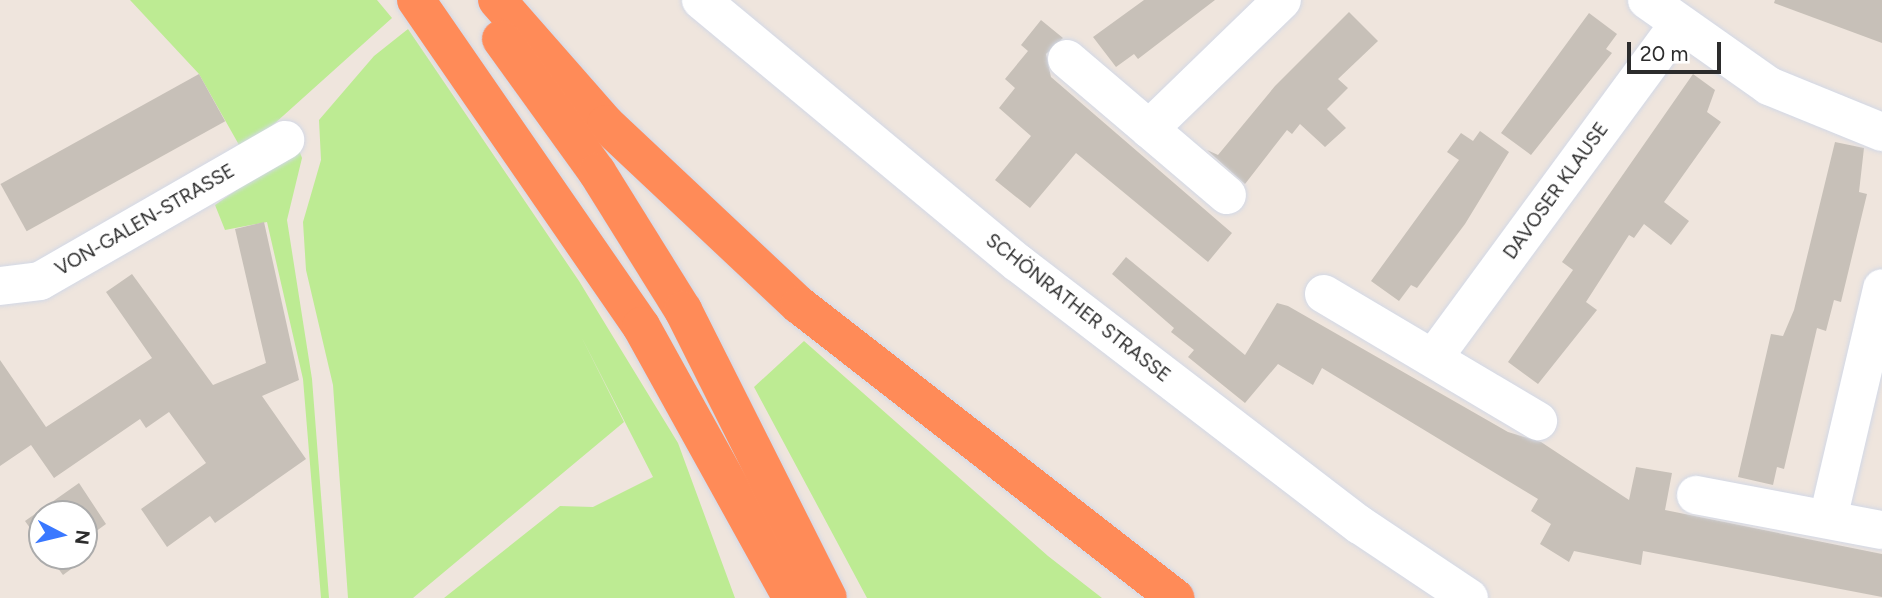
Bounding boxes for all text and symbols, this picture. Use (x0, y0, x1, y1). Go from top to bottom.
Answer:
scale bar (1630, 28, 1724, 72)
text: 20 m (1640, 41, 1688, 66)
street label: DAVOSER KLAUSE (1499, 118, 1613, 264)
street label: VON-GALEN-STRASSE (51, 159, 239, 281)
street label: SCHÖNRATHER STRASSE (981, 229, 1175, 387)
north arrow (28, 500, 98, 570)
text: N (70, 529, 95, 546)

